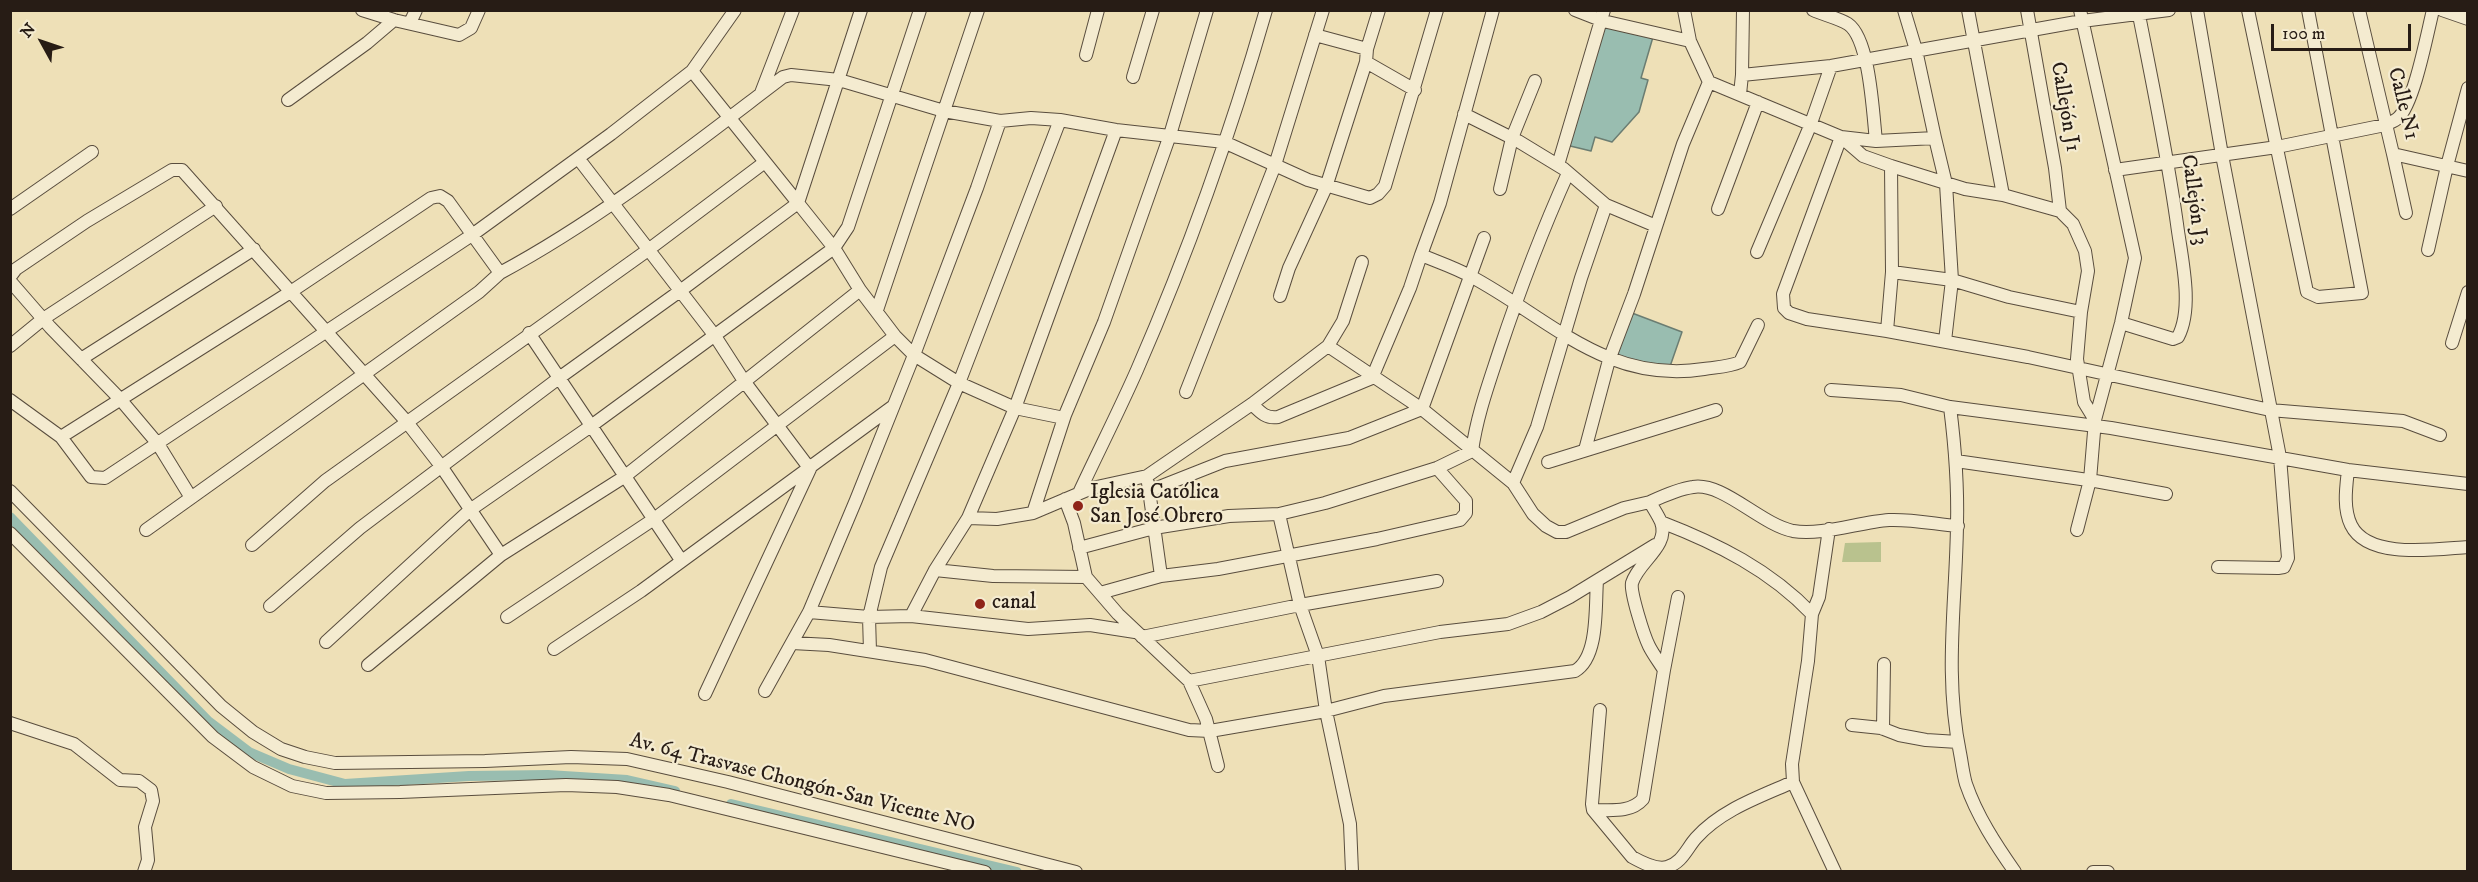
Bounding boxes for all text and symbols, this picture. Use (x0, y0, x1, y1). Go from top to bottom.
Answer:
north arrow (12, 12, 72, 72)
scale bar (2274, 12, 2414, 50)
text: N (16, 19, 40, 42)
text: 100 m (2282, 23, 2325, 45)
street label: Callejón J1 (2044, 60, 2084, 154)
street label: Calle N1 (2381, 65, 2423, 143)
street label: Callejón J3 (2174, 153, 2212, 247)
place label: Iglesia Católica San José Obrero (1090, 481, 1223, 531)
marker: Iglesia Católica San José Obrero (1071, 499, 1085, 513)
place label: canal (992, 591, 1036, 617)
marker: canal (973, 597, 987, 611)
street label: Av. 64 Trasvase Chongón-San Vicente NO (627, 729, 977, 839)

